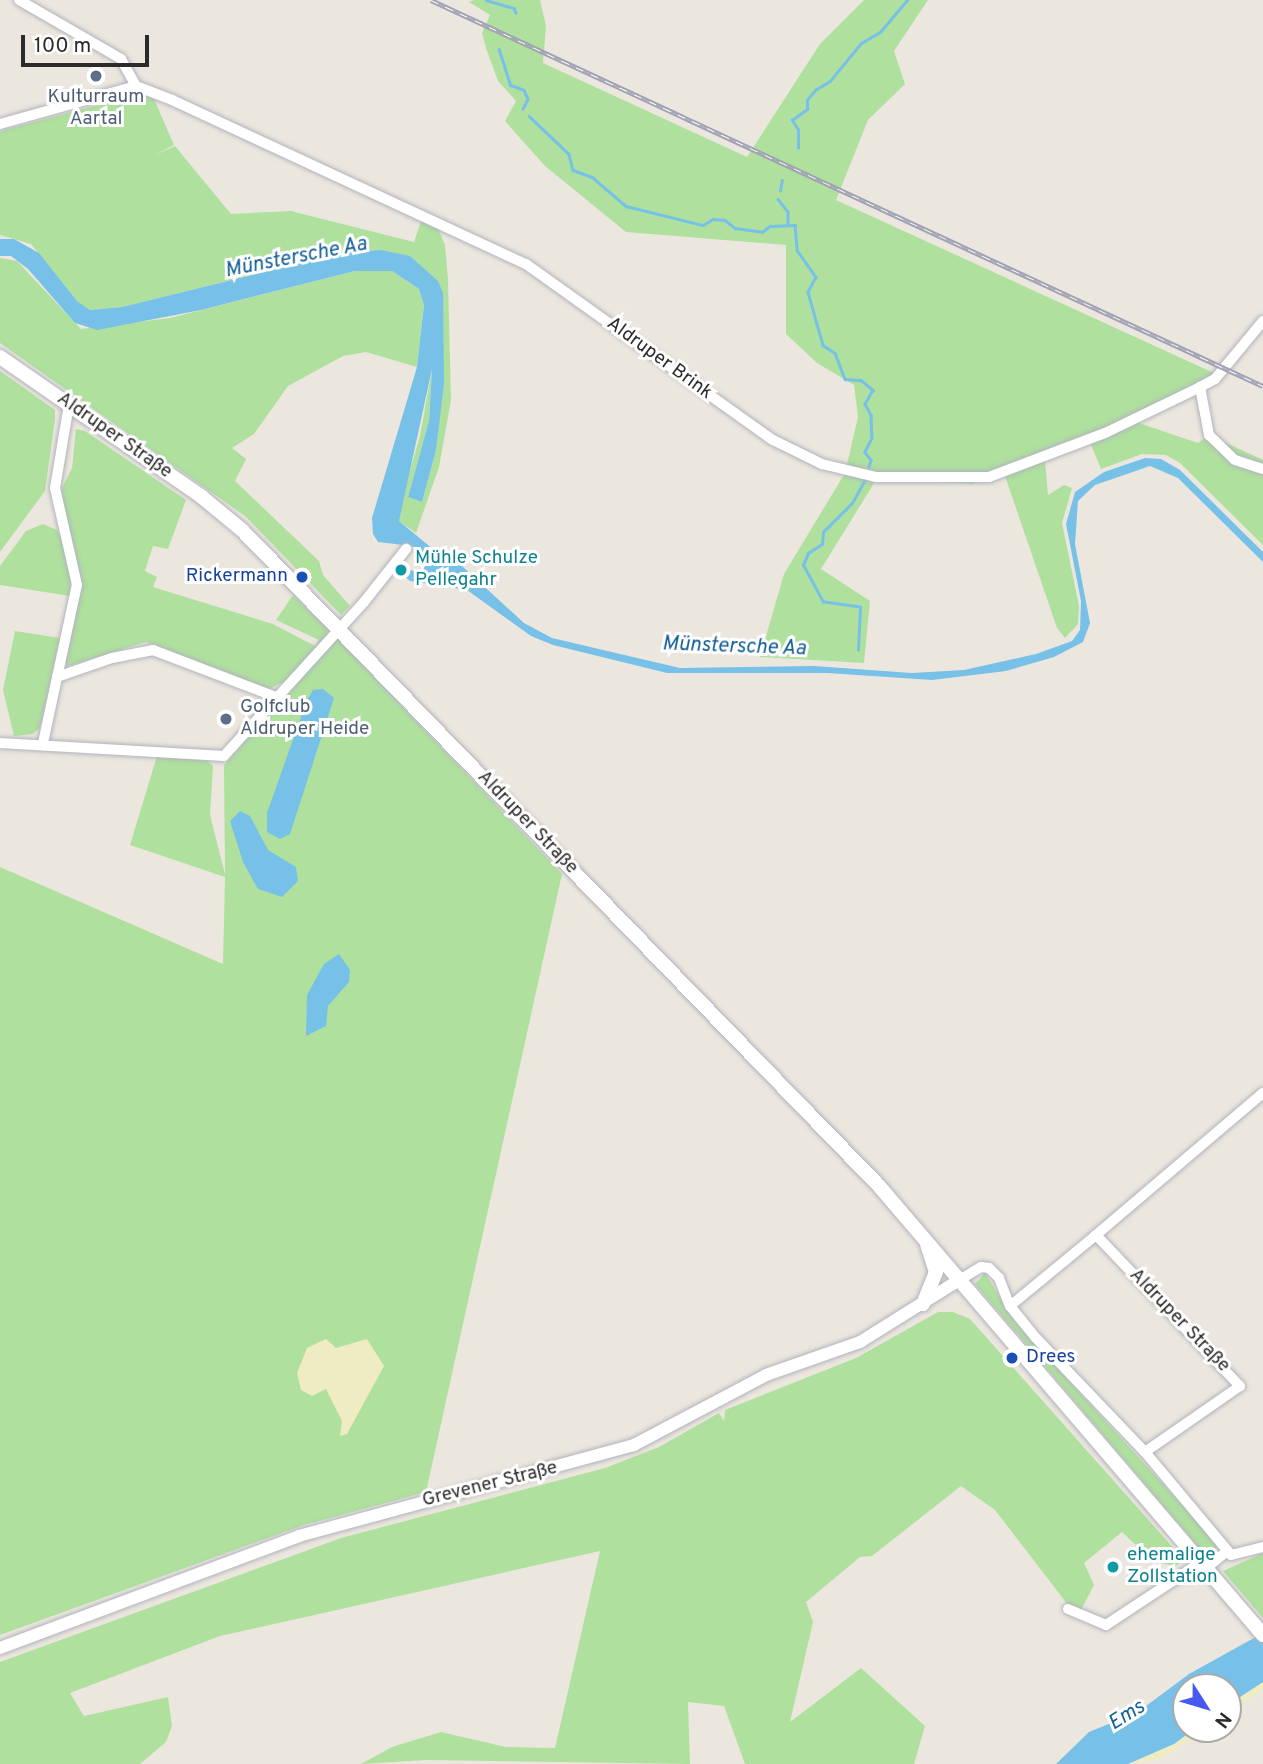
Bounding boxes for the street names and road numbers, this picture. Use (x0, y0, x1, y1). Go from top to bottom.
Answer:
street label: Aldruper Brink (602, 313, 716, 405)
street label: Aldruper Straße (52, 388, 176, 484)
street label: Aldruper Straße (472, 766, 582, 880)
street label: Aldruper Straße (1124, 1264, 1234, 1378)
street label: Grevener Straße (420, 1457, 560, 1513)

